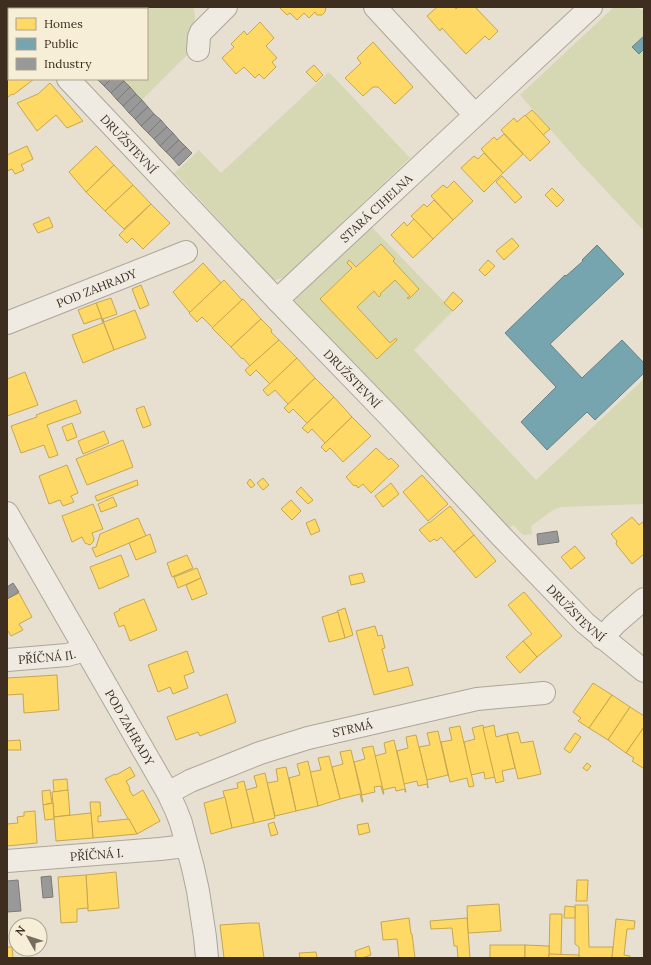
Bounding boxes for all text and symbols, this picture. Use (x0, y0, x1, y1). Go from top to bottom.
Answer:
legend (8, 8, 148, 80)
text: Homes (44, 16, 83, 31)
text: Public (44, 36, 78, 51)
text: Industry (44, 56, 92, 71)
street label: DRUŽSTEVNÍ (98, 111, 161, 176)
street label: STARÁ CIHELNA (336, 170, 415, 245)
street label: POD ZAHRADY (54, 265, 139, 310)
street label: DRUŽSTEVNÍ (321, 346, 384, 411)
street label: DRUŽSTEVNÍ (544, 581, 609, 644)
street label: PŘÍČNÁ II. (17, 646, 77, 667)
street label: POD ZAHRADY (102, 687, 158, 768)
street label: STRMÁ (331, 716, 374, 740)
street label: PŘÍČNÁ I. (69, 844, 124, 864)
north arrow (8, 917, 48, 957)
text: N (12, 923, 29, 938)

